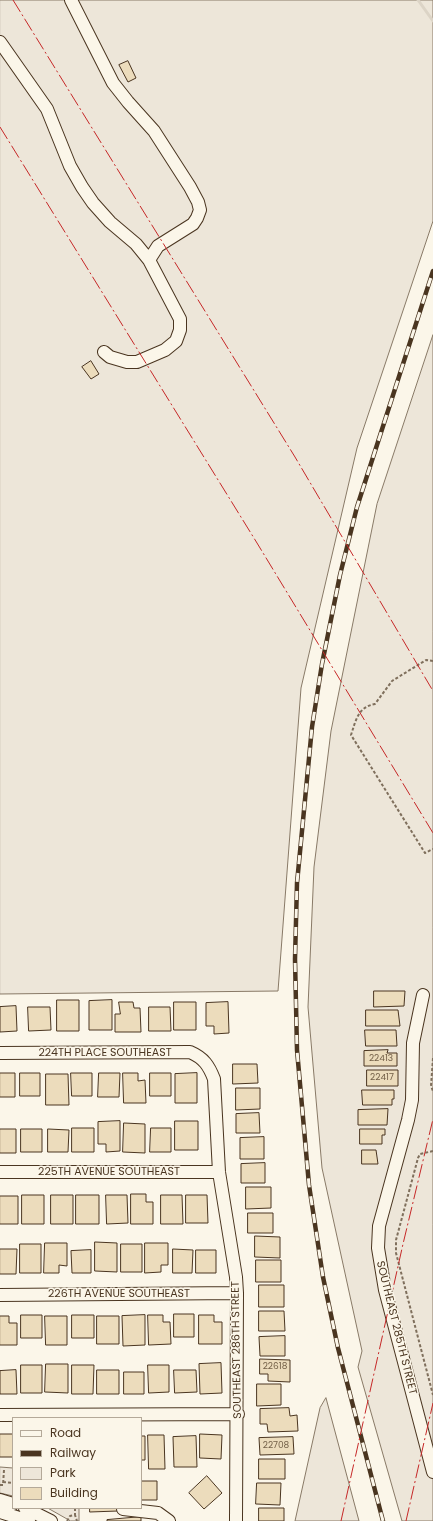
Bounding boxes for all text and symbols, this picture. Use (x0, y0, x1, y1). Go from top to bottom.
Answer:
street label: 224TH PLACE SOUTHEAST (38, 1046, 172, 1060)
house number: 22413 (369, 1054, 393, 1064)
house number: 22417 (370, 1073, 394, 1083)
street label: 225TH AVENUE SOUTHEAST (38, 1165, 180, 1179)
street label: SOUTHEAST 285TH STREET (373, 1260, 419, 1396)
street label: SOUTHEAST 286TH STREET (229, 1281, 245, 1419)
street label: 226TH AVENUE SOUTHEAST (48, 1287, 190, 1301)
house number: 22618 (263, 1362, 287, 1372)
legend (12, 1417, 142, 1509)
text: Road (50, 1424, 81, 1441)
house number: 22708 (263, 1441, 289, 1451)
text: Railway (50, 1444, 96, 1461)
text: Park (50, 1464, 76, 1481)
text: Building (50, 1484, 98, 1501)

